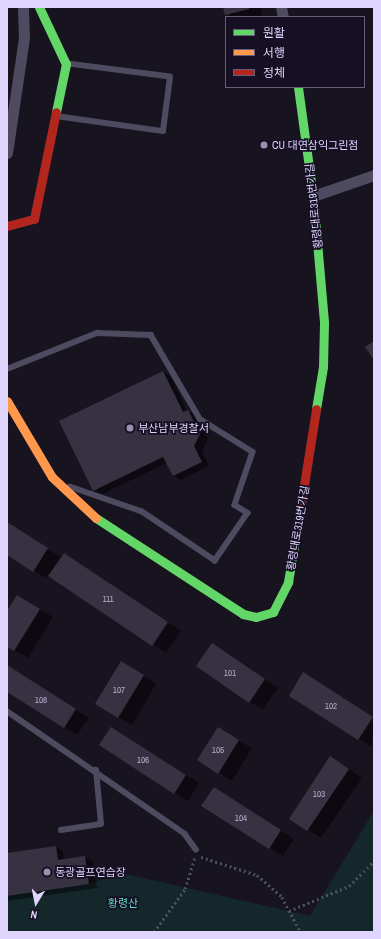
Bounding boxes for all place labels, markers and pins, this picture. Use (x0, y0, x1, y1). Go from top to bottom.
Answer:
place label: CU 대연삼익그린점 (272, 138, 358, 152)
marker: CU 대연삼익그린점 (259, 140, 269, 150)
place label: 부산남부경찰서 (138, 421, 209, 435)
marker: 부산남부경찰서 (125, 423, 135, 433)
place label: 동광골프연습장 (55, 865, 126, 879)
marker: 동광골프연습장 (42, 867, 52, 877)

